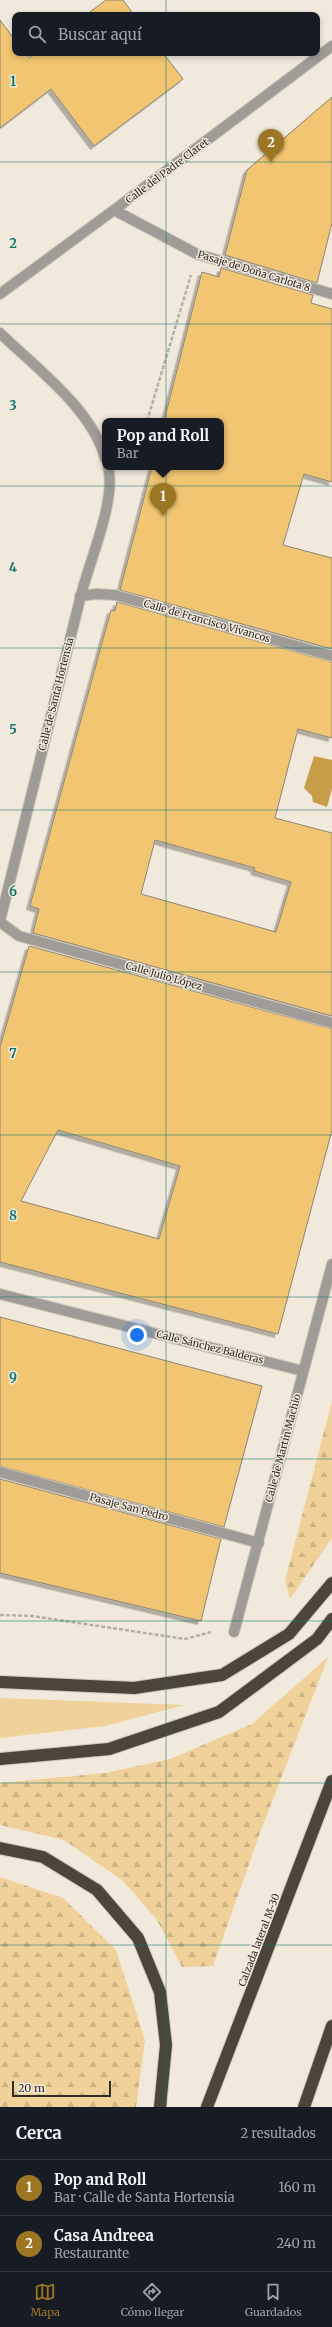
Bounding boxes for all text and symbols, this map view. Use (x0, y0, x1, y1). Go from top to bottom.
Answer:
search box (12, 12, 320, 56)
icon: search (26, 23, 48, 45)
text: Buscar aquí (58, 25, 142, 44)
text: 1 (10, 73, 16, 90)
pin: 2 (258, 129, 284, 162)
street label: Calle del Padre Claret (123, 135, 211, 206)
text: 2 (9, 235, 17, 252)
street label: Pasaje de Doña Carlota 8 (196, 248, 312, 294)
text: 3 (9, 397, 17, 414)
popup (102, 418, 224, 470)
text: Pop and Roll (117, 426, 209, 445)
text: Bar (117, 445, 139, 462)
pin: 1 (150, 483, 176, 516)
text: 4 (9, 559, 18, 576)
street label: Calle de Francisco Vivancos (142, 597, 272, 645)
street label: Calle de Santa Hortensia (36, 635, 77, 752)
text: 5 (9, 721, 17, 738)
text: 6 (9, 883, 17, 900)
street label: Calle Julio López (124, 959, 204, 993)
text: 7 (9, 1045, 17, 1062)
text: 8 (9, 1207, 17, 1224)
your location (127, 1325, 147, 1345)
street label: Calle Sánchez Balderas (155, 1327, 265, 1367)
text: 9 (9, 1369, 17, 1386)
street label: Calle de Martín Machio (262, 1392, 304, 1503)
street label: Pasaje San Pedro (88, 1490, 170, 1524)
street label: Calzada lateral M-30 (235, 1892, 283, 1988)
scale bar (12, 2079, 111, 2098)
text: 20 m (18, 2081, 45, 2095)
text: Cerca (16, 2122, 62, 2144)
text: 2 resultados (240, 2125, 316, 2142)
text: Pop and Roll (54, 2170, 146, 2189)
text: 1 (26, 2179, 32, 2196)
text: 160 m (278, 2179, 316, 2196)
text: Bar · Calle de Santa Hortensia (54, 2189, 235, 2206)
text: Casa Andreea (54, 2226, 154, 2245)
text: 2 (25, 2235, 33, 2252)
text: 240 m (276, 2235, 316, 2252)
text: Restaurante (54, 2245, 129, 2262)
tab: Mapa (30, 2281, 60, 2319)
tab: Cómo llegar (121, 2281, 184, 2319)
tab: Guardados (245, 2281, 302, 2319)

